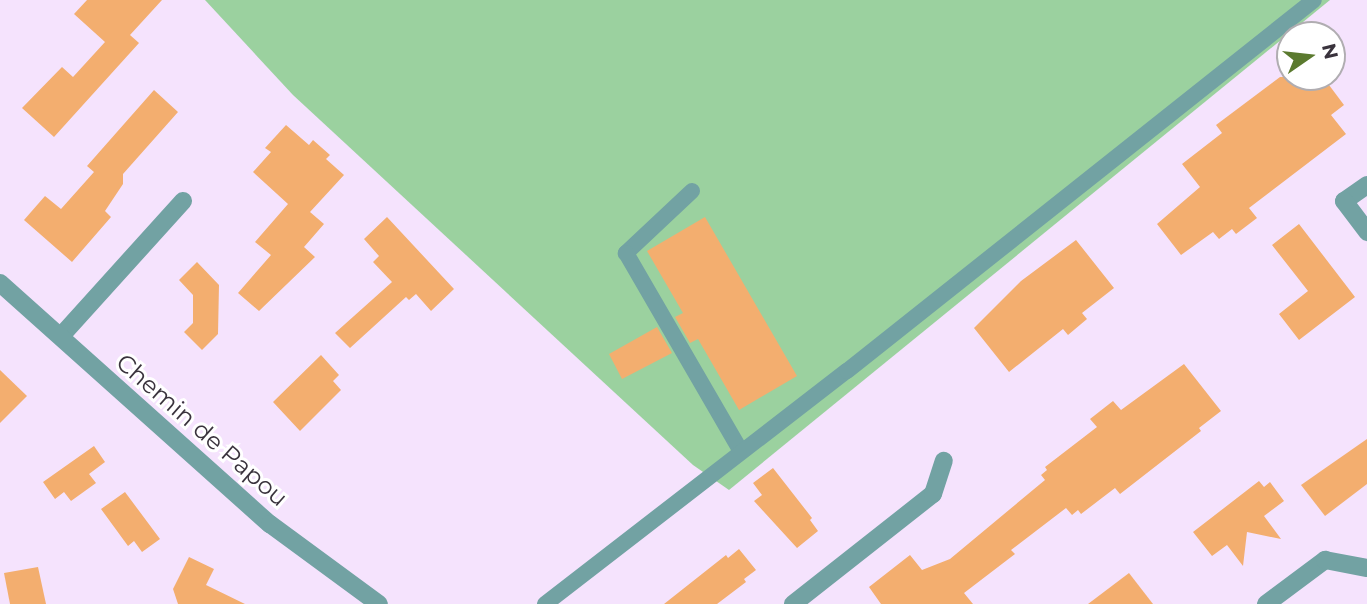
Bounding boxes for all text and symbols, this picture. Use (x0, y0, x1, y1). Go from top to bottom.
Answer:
north arrow (1276, 21, 1346, 91)
text: N (1317, 41, 1343, 62)
street label: Chemin de Papou (110, 348, 294, 512)

